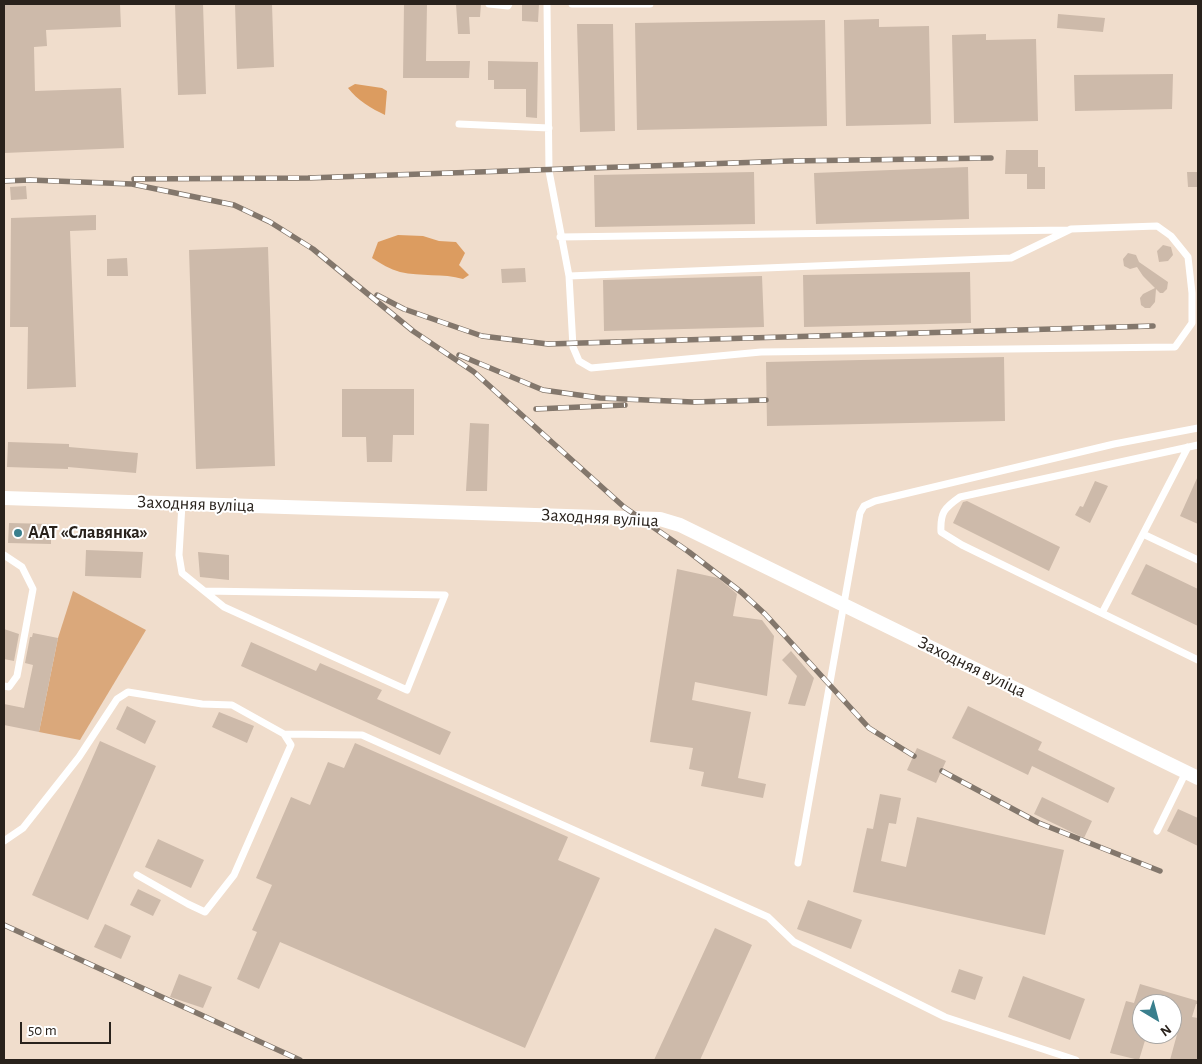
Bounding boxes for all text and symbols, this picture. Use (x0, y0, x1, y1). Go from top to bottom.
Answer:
street label: Заходняя вуліца (137, 491, 255, 517)
street label: Заходняя вуліца (541, 504, 659, 532)
place label: ААТ «Славянка» (28, 522, 148, 544)
marker: ААТ «Славянка» (12, 527, 24, 539)
street label: Заходняя вуліца (914, 632, 1030, 702)
north arrow (1132, 994, 1182, 1044)
scale bar (22, 1012, 114, 1044)
text: N (1157, 1022, 1174, 1039)
text: 50 m (28, 1023, 57, 1038)

